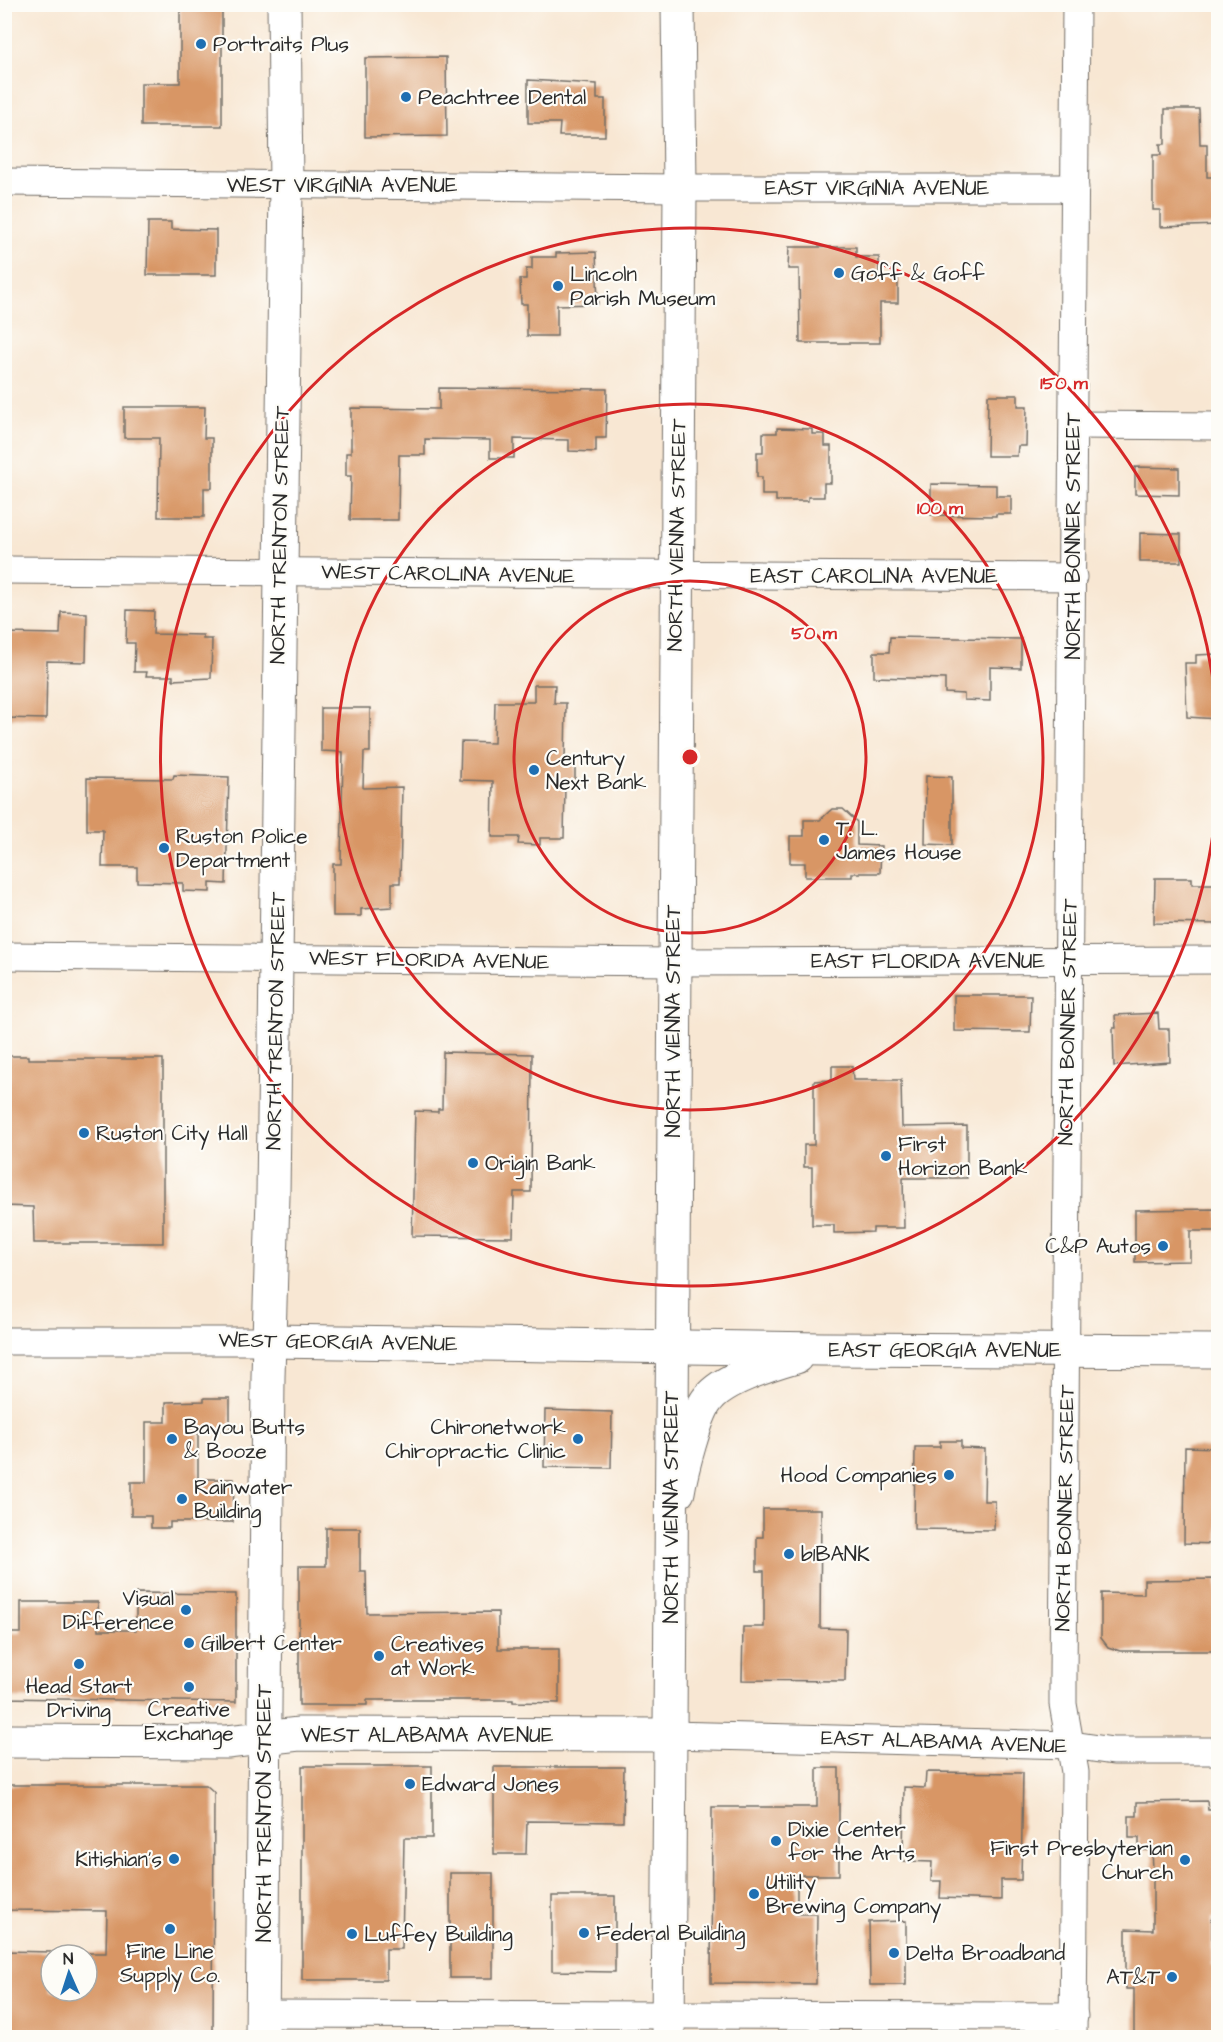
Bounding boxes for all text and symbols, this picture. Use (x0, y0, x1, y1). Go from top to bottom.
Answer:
place label: Portraits Plus (213, 30, 349, 59)
marker: Portraits Plus (194, 37, 208, 51)
place label: Peachtree Dental (418, 83, 586, 112)
marker: Peachtree Dental (399, 90, 413, 104)
street label: WEST VIRGINIA AVENUE (227, 171, 458, 200)
street label: EAST VIRGINIA AVENUE (765, 174, 990, 203)
place label: Goff & Goff (851, 259, 985, 288)
place label: Lincoln Parish Museum (570, 260, 716, 313)
marker: Goff & Goff (832, 266, 846, 280)
marker: Lincoln Parish Museum (551, 279, 565, 293)
text: 150 m (1040, 371, 1089, 396)
street label: NORTH TRENTON STREET (263, 405, 297, 664)
street label: NORTH BONNER STREET (1059, 412, 1088, 660)
street label: NORTH VIENNA STREET (660, 417, 694, 652)
text: 100 m (917, 496, 964, 521)
street label: WEST CAROLINA AVENUE (321, 557, 576, 591)
street label: EAST CAROLINA AVENUE (750, 562, 998, 591)
text: 50 m (791, 621, 838, 646)
place label: Century Next Bank (546, 744, 646, 797)
centre of rings (680, 747, 700, 767)
marker: Century Next Bank (527, 763, 541, 777)
place label: T. L. James House (836, 814, 962, 867)
place label: Ruston Police Department (176, 822, 308, 876)
marker: T. L. James House (817, 833, 831, 847)
marker: Ruston Police Department (157, 841, 171, 855)
street label: NORTH TRENTON STREET (259, 891, 293, 1150)
street label: NORTH BONNER STREET (1051, 897, 1085, 1146)
street label: NORTH VIENNA STREET (659, 904, 688, 1137)
street label: WEST FLORIDA AVENUE (309, 943, 550, 977)
street label: EAST FLORIDA AVENUE (811, 947, 1046, 976)
place label: Ruston City Hall (96, 1119, 248, 1150)
marker: Ruston City Hall (77, 1126, 91, 1140)
place label: First Horizon Bank (898, 1130, 1028, 1183)
place label: Origin Bank (485, 1149, 596, 1180)
marker: First Horizon Bank (879, 1149, 893, 1163)
marker: Origin Bank (466, 1156, 480, 1170)
place label: C&P Autos (1045, 1232, 1151, 1261)
marker: C&P Autos (1156, 1239, 1170, 1253)
street label: WEST GEORGIA AVENUE (218, 1325, 458, 1359)
street label: EAST GEORGIA AVENUE (829, 1336, 1062, 1365)
street label: NORTH BONNER STREET (1048, 1383, 1082, 1632)
street label: NORTH VIENNA STREET (657, 1390, 686, 1623)
place label: Bayou Butts & Booze (184, 1413, 305, 1466)
place label: Chironetwork Chiropractic Clinic (385, 1413, 566, 1467)
marker: Bayou Butts & Booze (165, 1432, 179, 1446)
marker: Chironetwork Chiropractic Clinic (571, 1432, 585, 1446)
place label: Hood Companies (781, 1461, 937, 1491)
marker: Hood Companies (942, 1468, 956, 1482)
place label: Rainwater Building (194, 1473, 293, 1528)
marker: Rainwater Building (175, 1492, 189, 1506)
place label: b1BANK (801, 1540, 870, 1569)
marker: b1BANK (782, 1547, 796, 1561)
place label: Visual Difference (63, 1584, 174, 1637)
marker: Visual Difference (179, 1603, 193, 1617)
place label: Gilbert Center (201, 1629, 342, 1658)
place label: Creatives at Work (391, 1630, 484, 1683)
marker: Gilbert Center (182, 1636, 196, 1650)
marker: Creatives at Work (372, 1649, 386, 1663)
marker: Head Start Driving (72, 1657, 86, 1671)
place label: Head Start Driving (26, 1672, 133, 1727)
marker: Creative Exchange (182, 1680, 196, 1694)
street label: NORTH TRENTON STREET (250, 1683, 279, 1942)
place label: Creative Exchange (144, 1695, 234, 1750)
street label: WEST ALABAMA AVENUE (301, 1721, 554, 1750)
street label: EAST ALABAMA AVENUE (820, 1723, 1068, 1761)
place label: Edward Jones (422, 1770, 559, 1799)
marker: Edward Jones (403, 1777, 417, 1791)
place label: Dixie Center for the Arts (788, 1815, 915, 1868)
marker: Dixie Center for the Arts (769, 1834, 783, 1848)
place label: First Presbyterian Church (990, 1834, 1174, 1887)
place label: Kitishian's (75, 1845, 162, 1874)
marker: Kitishian's (167, 1852, 181, 1866)
marker: First Presbyterian Church (1178, 1853, 1192, 1867)
place label: Utility Brewing Company (766, 1868, 942, 1923)
marker: Utility Brewing Company (747, 1887, 761, 1901)
place label: Federal Building (596, 1919, 746, 1950)
place label: Luffey Building (364, 1920, 513, 1951)
marker: Fine Line Supply Co. (163, 1922, 177, 1936)
marker: Federal Building (577, 1926, 591, 1940)
marker: Luffey Building (345, 1927, 359, 1941)
place label: Fine Line Supply Co. (120, 1937, 220, 1992)
place label: Delta Broadband (906, 1939, 1066, 1968)
north arrow (39, 1943, 99, 2003)
marker: Delta Broadband (887, 1946, 901, 1960)
text: N (63, 1948, 74, 1970)
place label: AT&T (1106, 1963, 1161, 1992)
marker: AT&T (1165, 1970, 1179, 1984)

